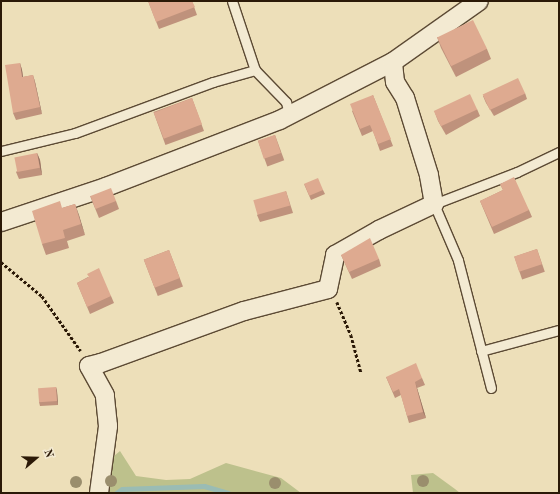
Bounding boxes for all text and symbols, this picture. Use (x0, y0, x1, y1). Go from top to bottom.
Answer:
north arrow (16, 438, 56, 478)
text: N (41, 448, 54, 460)

